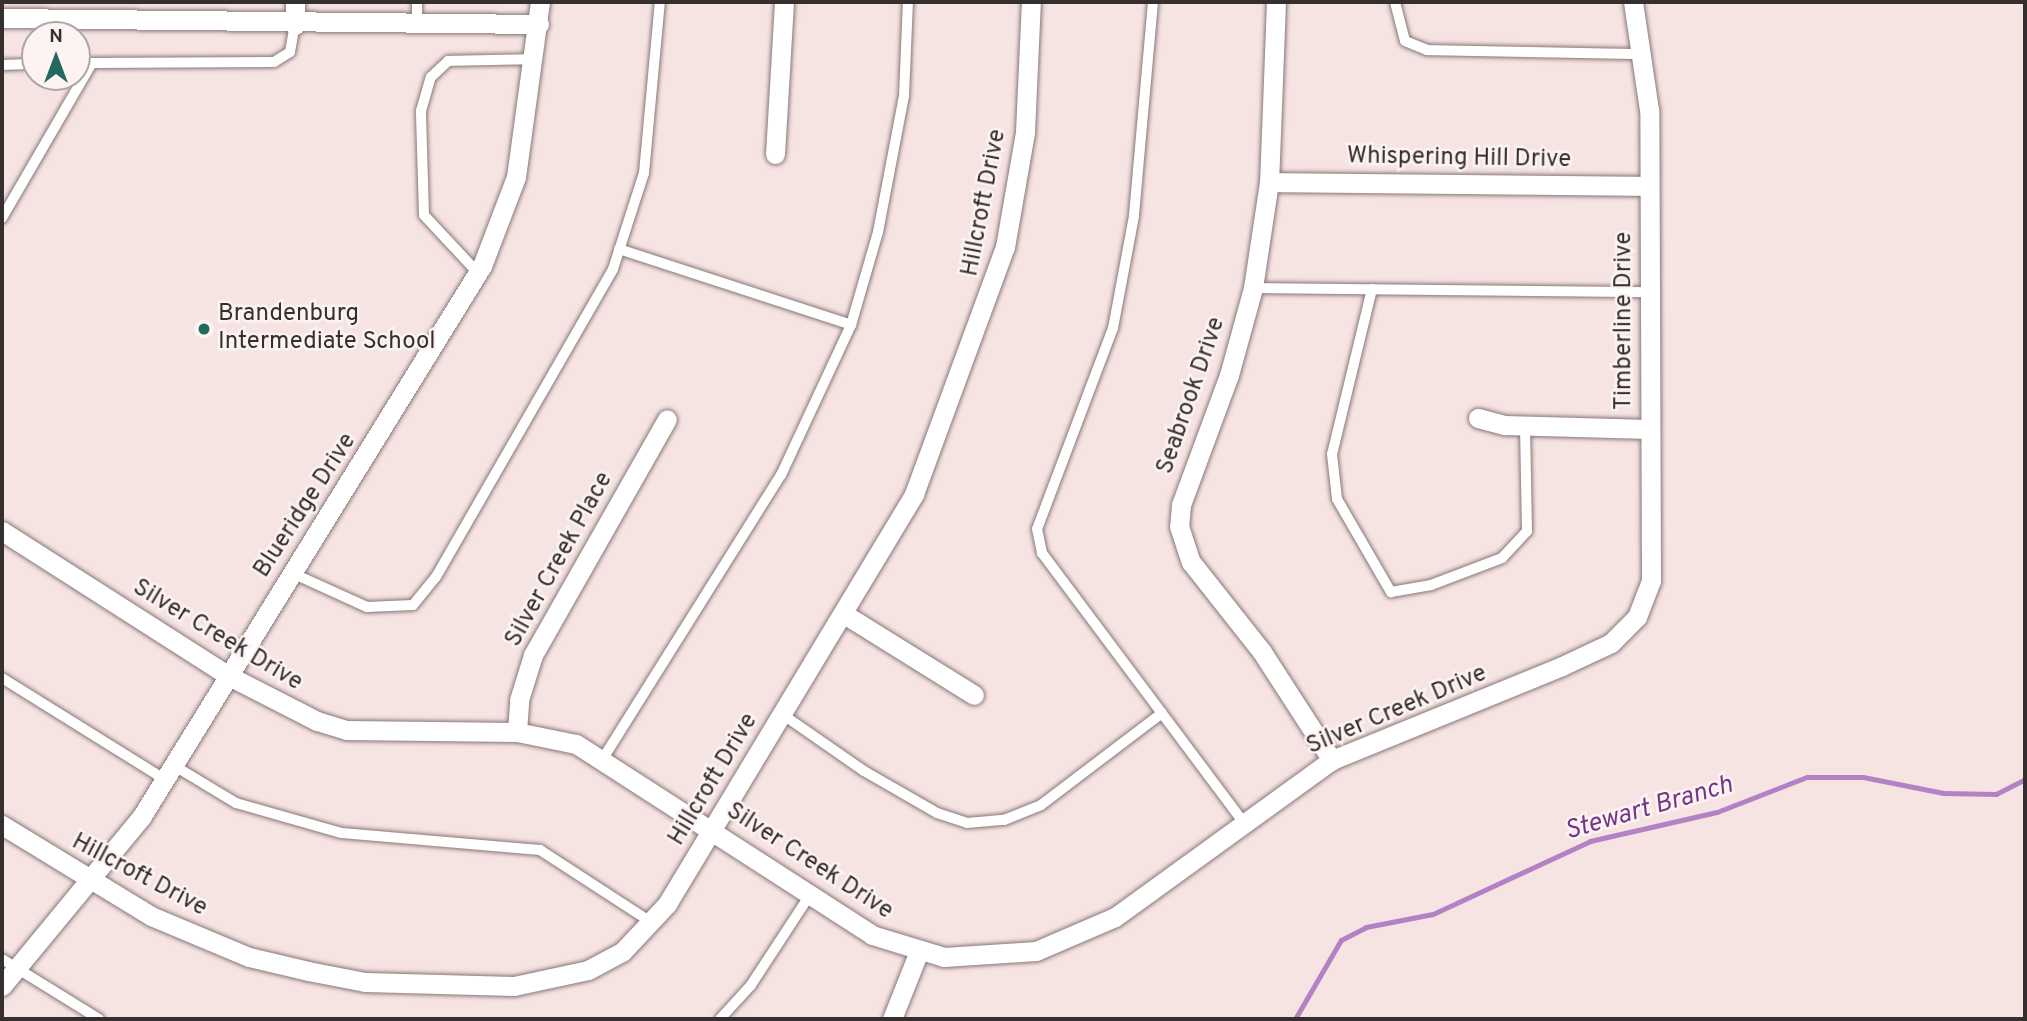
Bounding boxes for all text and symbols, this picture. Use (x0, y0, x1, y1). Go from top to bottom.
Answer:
north arrow (21, 21, 91, 91)
text: N (49, 25, 63, 49)
street label: Hillcroft Drive (957, 127, 1013, 279)
street label: Whispering Hill Drive (1347, 143, 1571, 175)
street label: Timberline Drive (1611, 232, 1639, 410)
place label: Brandenburg Intermediate School (218, 301, 436, 357)
street label: Seabrook Drive (1152, 314, 1232, 478)
marker: Brandenburg Intermediate School (196, 321, 212, 337)
street label: Blueridge Drive (249, 428, 363, 584)
street label: Silver Creek Place (500, 468, 620, 652)
street label: Silver Creek Drive (127, 574, 307, 698)
street label: Silver Creek Drive (1303, 660, 1491, 762)
street label: Hillcroft Drive (663, 709, 765, 851)
water label: Stewart Branch (1561, 770, 1737, 848)
street label: Silver Creek Drive (720, 797, 898, 927)
street label: Hillcroft Drive (66, 828, 212, 924)

